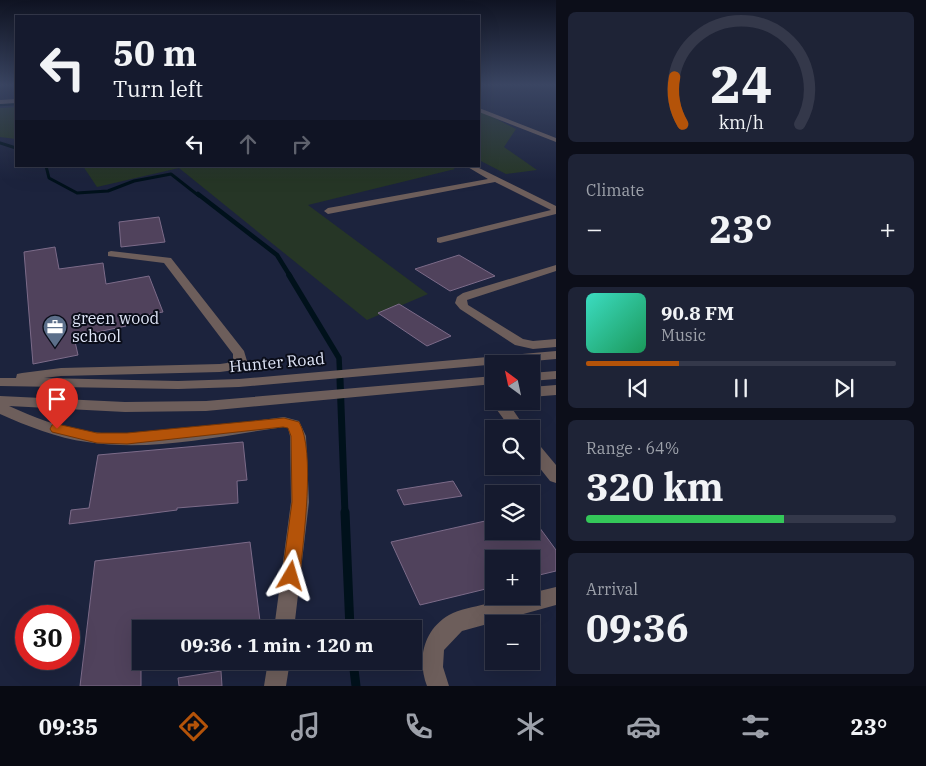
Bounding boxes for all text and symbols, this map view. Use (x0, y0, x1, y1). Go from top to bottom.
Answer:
text: 50 m (113, 30, 197, 76)
icon: left (30, 35, 95, 100)
text: 24 (710, 50, 772, 117)
text: Turn left (113, 74, 203, 103)
text: km/h (718, 111, 764, 134)
icon: left (181, 130, 209, 158)
icon: ahead (234, 130, 262, 158)
icon: right (287, 130, 315, 158)
text: Climate (586, 180, 644, 200)
text: 23° (709, 204, 773, 253)
text: − (586, 210, 603, 247)
text: + (879, 210, 896, 247)
text: 90.8 FM (661, 301, 734, 325)
place label: green wood school (72, 308, 160, 346)
office icon: green wood school (42, 314, 68, 348)
text: Music (661, 325, 706, 345)
street label: Hunter Road (228, 348, 326, 376)
north arrow (485, 355, 540, 410)
map controls (485, 355, 540, 670)
icon: previous (624, 374, 652, 402)
icon: pause (727, 374, 755, 402)
icon: next (830, 374, 858, 402)
pin (36, 378, 78, 429)
icon: arrive (43, 385, 71, 413)
button: search (485, 420, 540, 475)
text: Range · 64% (586, 438, 679, 458)
text: 320 km (586, 462, 724, 511)
button: layers (485, 485, 540, 540)
position arrow (264, 549, 316, 601)
button: + (485, 550, 540, 605)
text: Arrival (586, 579, 638, 599)
text: 09:36 (586, 603, 689, 652)
speed limit sign: 30 (15, 605, 80, 670)
button: − (485, 615, 540, 670)
text: 09:36 · 1 min · 120 m (181, 633, 373, 657)
icon: directions (176, 709, 211, 744)
icon: music (288, 709, 323, 744)
icon: phone (401, 709, 436, 744)
icon: climate (513, 709, 548, 744)
icon: car (626, 709, 661, 744)
icon: filters (738, 709, 773, 744)
text: 09:35 (39, 712, 98, 741)
text: 23° (850, 712, 887, 741)

